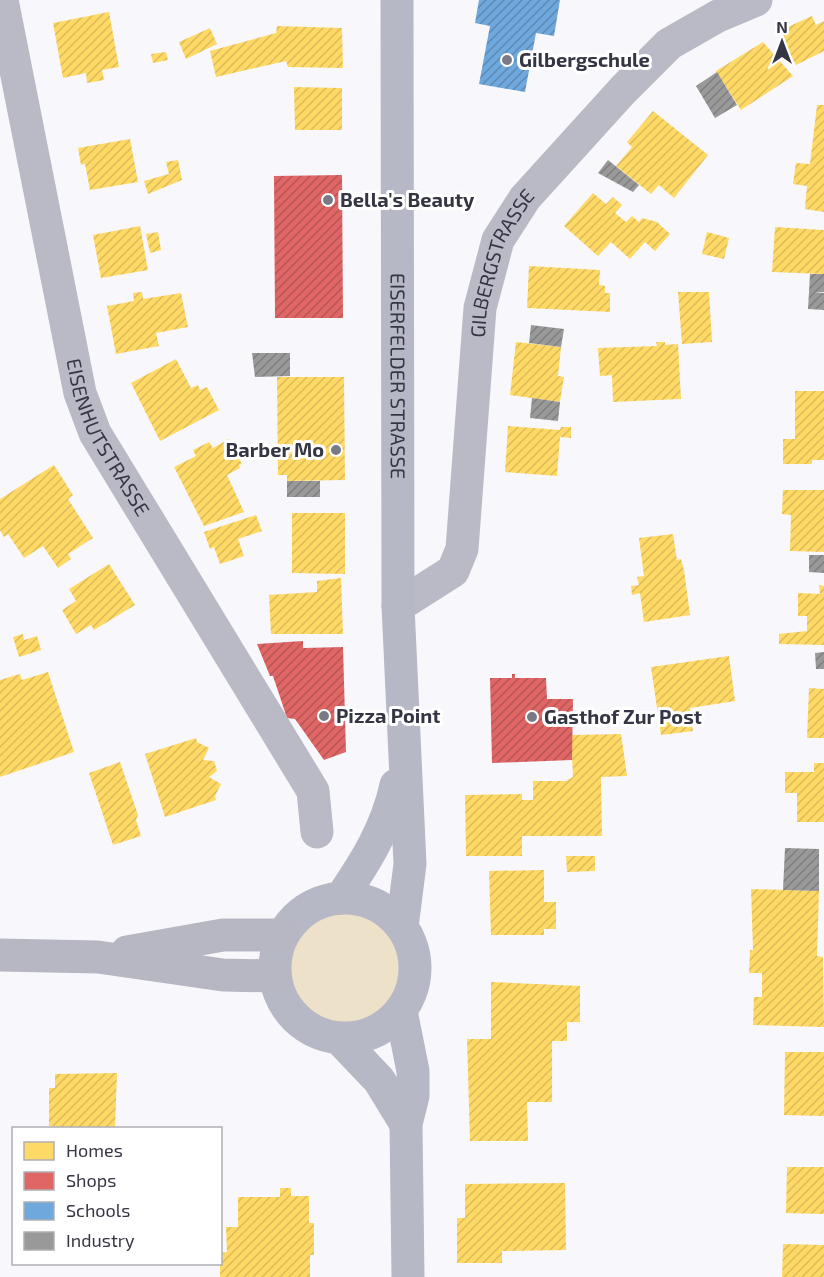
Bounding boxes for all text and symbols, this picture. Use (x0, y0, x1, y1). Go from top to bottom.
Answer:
north arrow (752, 12, 812, 72)
text: N (776, 17, 788, 36)
place label: Gilbergschule (519, 47, 650, 71)
marker: Gilbergschule (500, 53, 514, 67)
street label: GILBERGSTRASSE (465, 183, 539, 338)
place label: Bella's Beauty (340, 187, 475, 212)
marker: Bella's Beauty (321, 193, 335, 207)
street label: EISERFELDER STRASSE (386, 273, 411, 479)
street label: EISENHUTSTRASSE (62, 356, 155, 520)
place label: Barber Mo (226, 437, 324, 461)
marker: Barber Mo (329, 443, 343, 457)
place label: Pizza Point (336, 703, 440, 727)
place label: Gasthof Zur Post (544, 704, 702, 728)
marker: Pizza Point (317, 709, 331, 723)
marker: Gasthof Zur Post (525, 710, 539, 724)
legend (12, 1127, 222, 1265)
text: Homes (66, 1139, 123, 1161)
text: Shops (66, 1169, 116, 1191)
text: Schools (66, 1199, 130, 1221)
text: Industry (66, 1229, 135, 1251)

